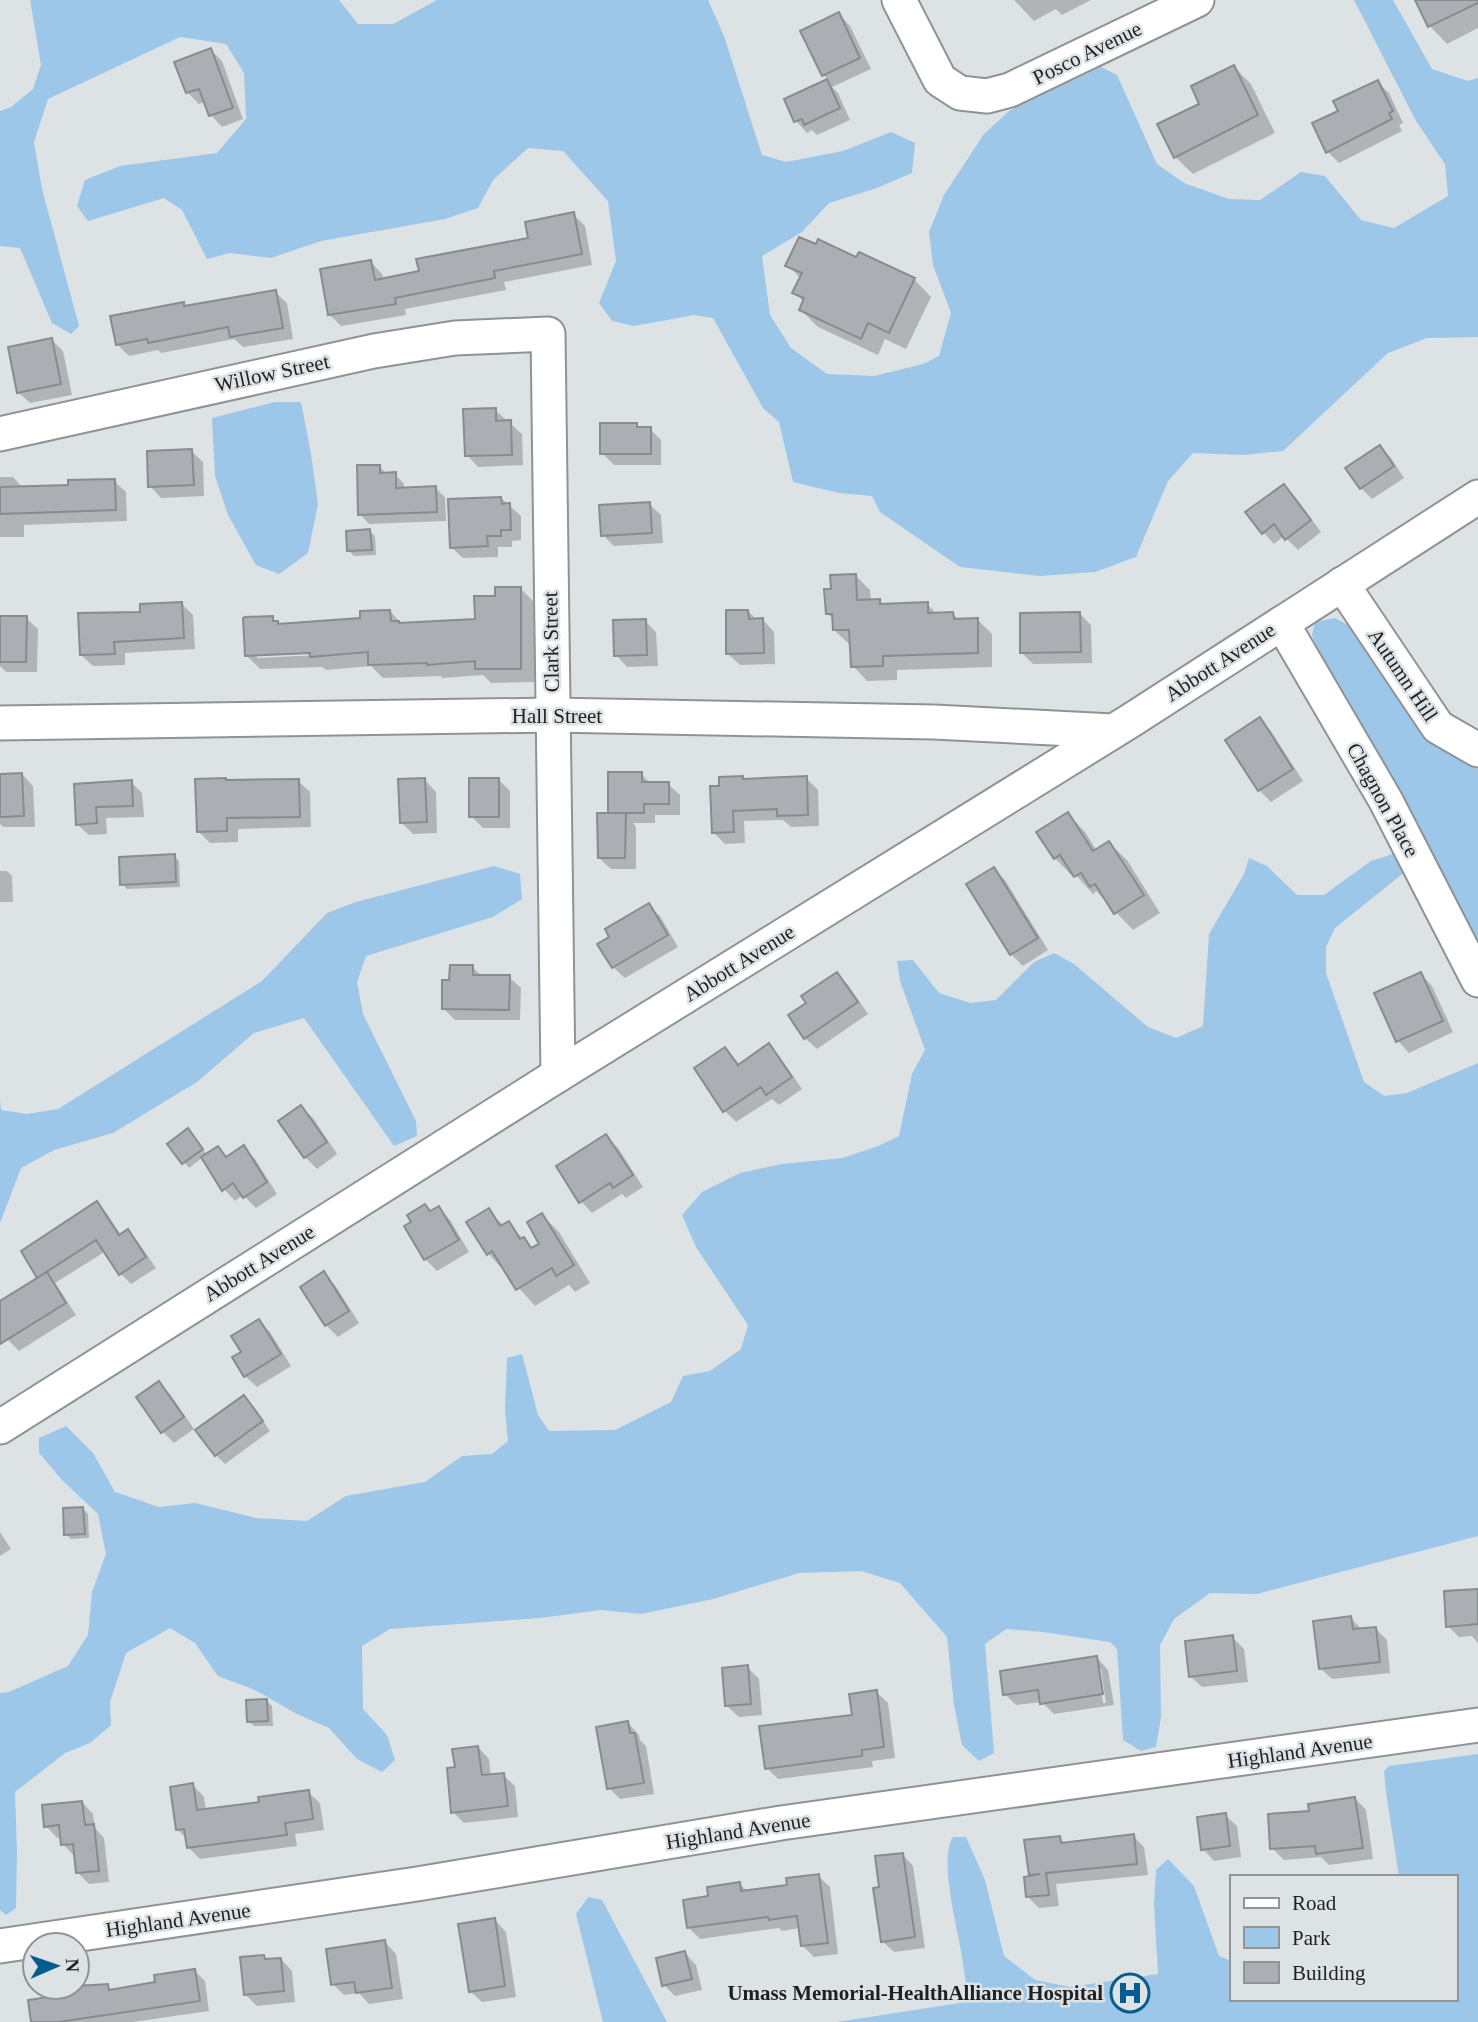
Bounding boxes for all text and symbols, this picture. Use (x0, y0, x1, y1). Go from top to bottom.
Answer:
street label: Posco Avenue (1029, 16, 1145, 90)
street label: Willow Street (213, 349, 332, 397)
street label: Clark Street (538, 591, 564, 693)
street label: Abbott Avenue (1161, 618, 1279, 706)
street label: Autumn Hill (1363, 624, 1443, 726)
street label: Hall Street (512, 704, 602, 728)
street label: Chagnon Place (1342, 739, 1424, 861)
street label: Abbott Avenue (679, 919, 799, 1007)
street label: Abbott Avenue (199, 1219, 319, 1307)
street label: Highland Avenue (1226, 1729, 1374, 1773)
street label: Highland Avenue (664, 1808, 812, 1854)
legend (1230, 1875, 1457, 2001)
text: Road (1292, 1891, 1337, 1915)
street label: Highland Avenue (104, 1898, 252, 1942)
text: Park (1292, 1926, 1331, 1950)
north arrow (21, 1931, 91, 2001)
text: N (62, 1958, 83, 1973)
text: Building (1292, 1961, 1366, 1985)
hospital icon: Umass Memorial-HealthAlliance Hospital (1109, 1972, 1151, 2014)
place label: Umass Memorial-HealthAlliance Hospital (727, 1981, 1103, 2005)

